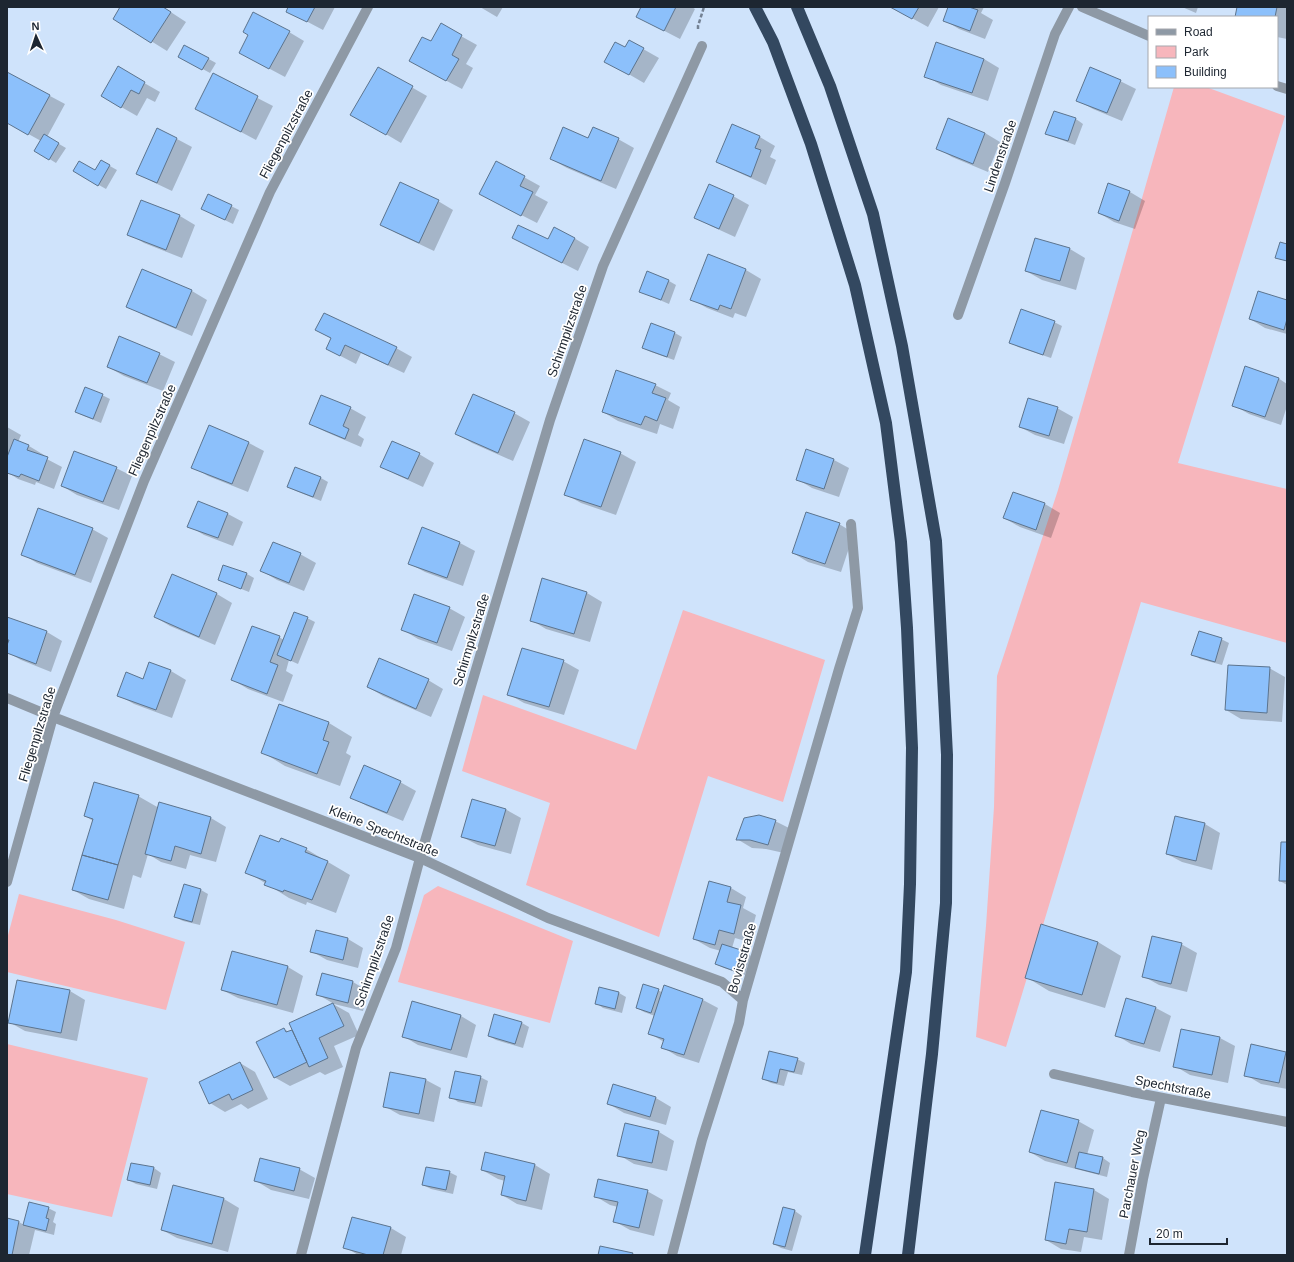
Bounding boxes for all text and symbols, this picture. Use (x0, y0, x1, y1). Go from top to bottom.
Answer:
north arrow (16, 16, 56, 56)
legend (1148, 16, 1278, 88)
text: N (31, 20, 40, 32)
text: Road (1184, 25, 1213, 39)
text: Park (1184, 45, 1210, 59)
text: Building (1184, 65, 1227, 79)
street label: Fliegenpilzstraße (256, 87, 316, 181)
street label: Lindenstraße (981, 118, 1019, 194)
street label: Schirmpilzstraße (544, 283, 590, 379)
street label: Fliegenpilzstraße (125, 382, 179, 478)
street label: Schirmpilzstraße (450, 592, 492, 688)
street label: Fliegenpilzstraße (15, 684, 59, 784)
street label: Kleine Spechtstraße (327, 802, 441, 860)
street label: Schirmpilzstraße (351, 913, 397, 1009)
street label: Boviststraße (725, 921, 759, 995)
street label: Spechtstraße (1134, 1072, 1212, 1102)
street label: Parchauer Weg (1116, 1128, 1148, 1220)
scale bar (1150, 1220, 1227, 1246)
text: 20 m (1156, 1227, 1183, 1241)

